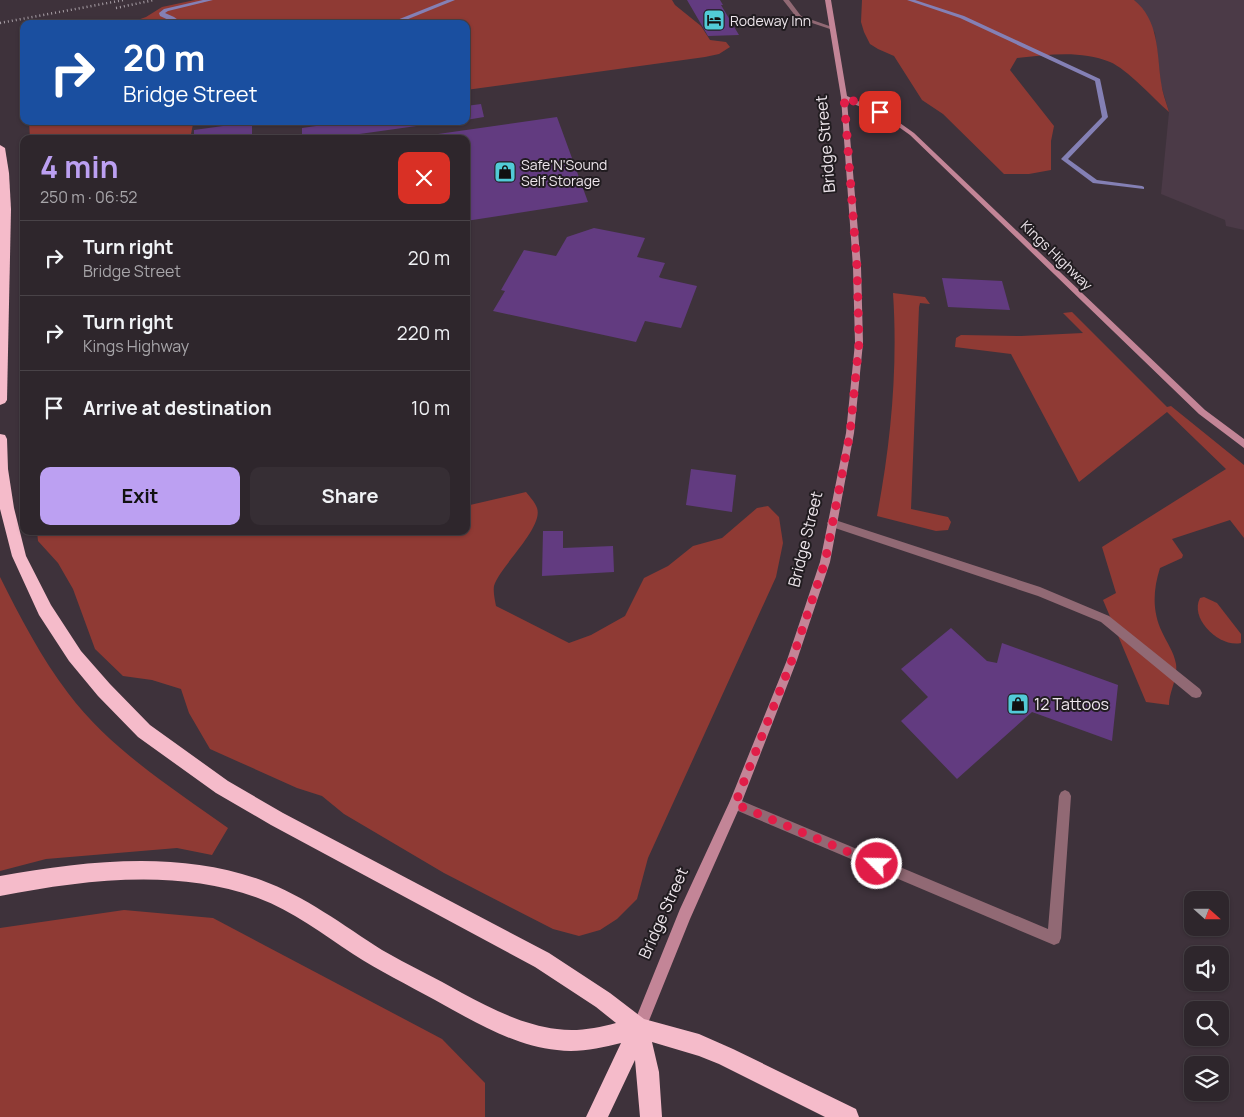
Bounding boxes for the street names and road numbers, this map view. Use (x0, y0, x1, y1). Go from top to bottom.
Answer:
street label: Bridge Street (810, 94, 840, 194)
street label: Kings Highway (1017, 216, 1097, 295)
street label: Bridge Street (782, 489, 828, 589)
street label: Bridge Street (633, 864, 693, 962)

